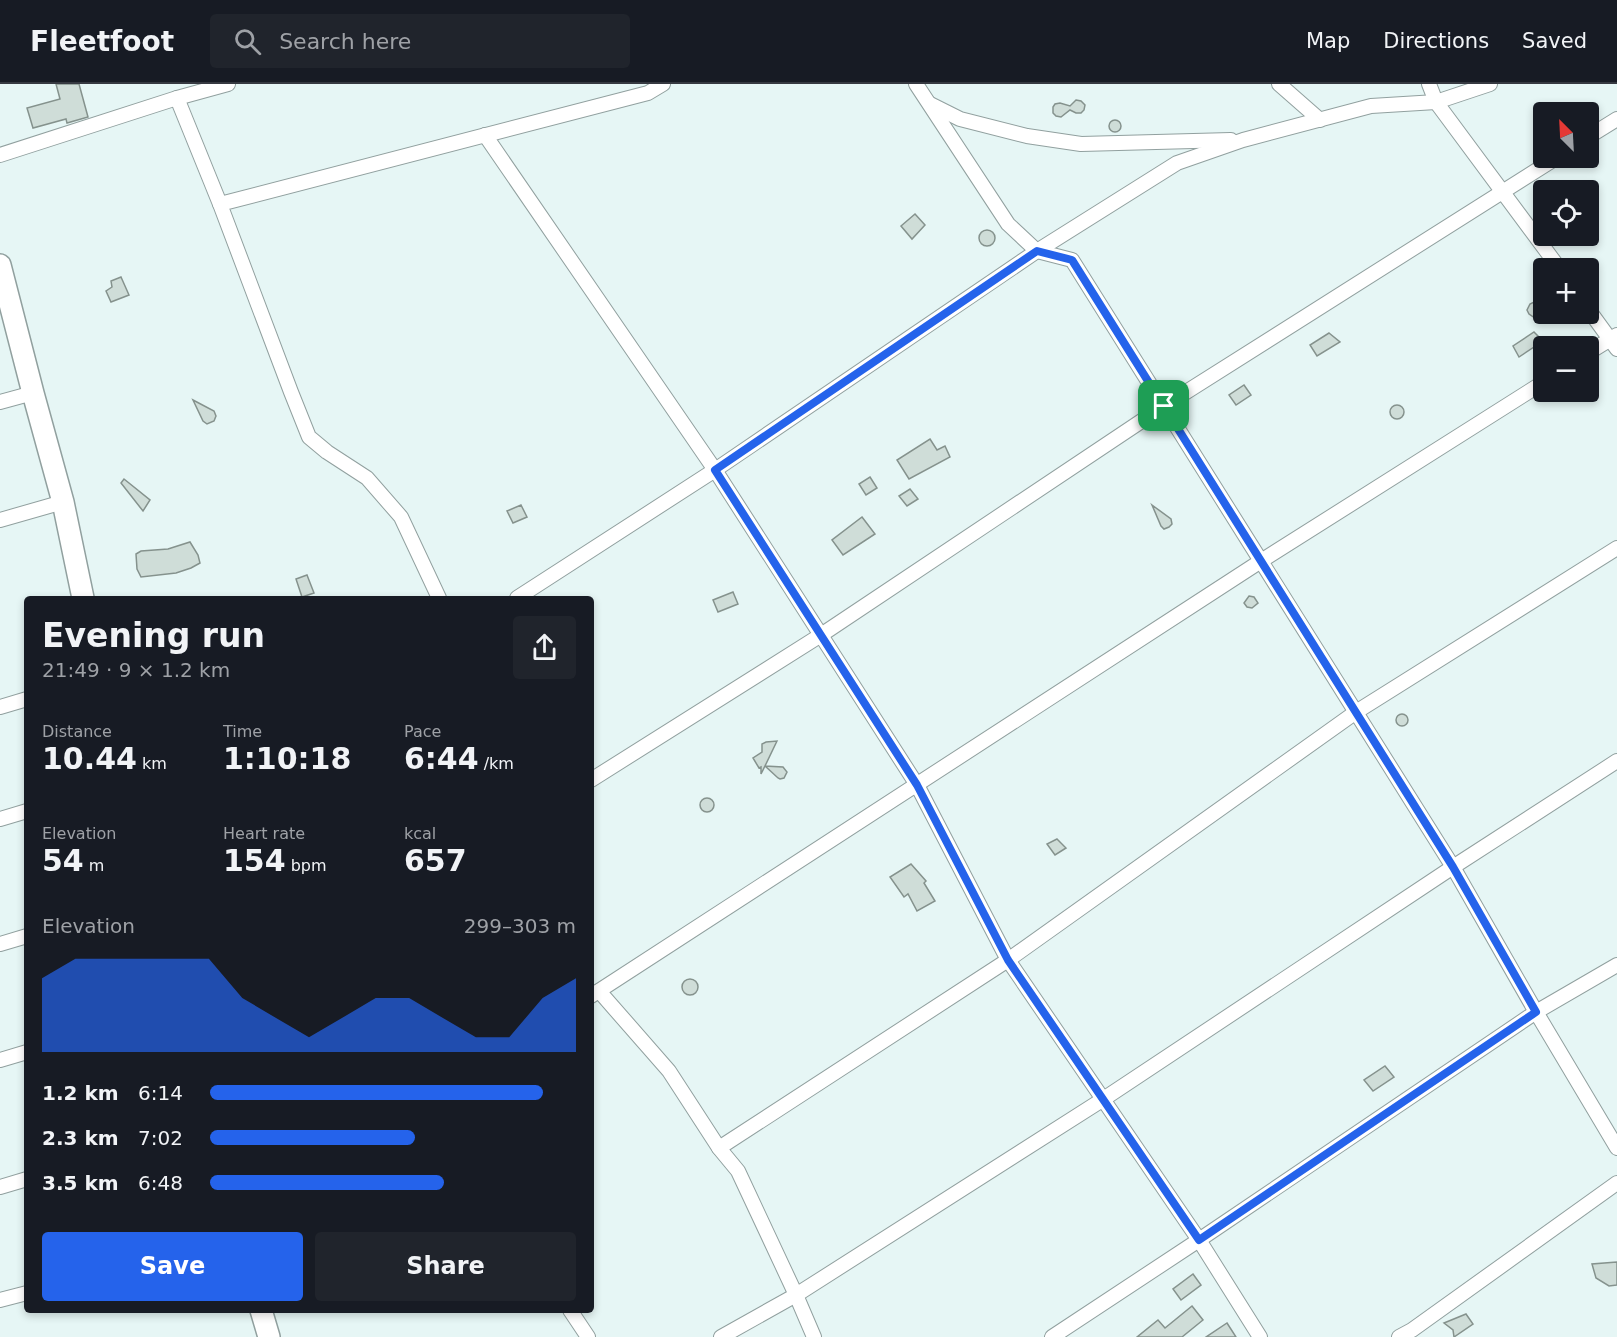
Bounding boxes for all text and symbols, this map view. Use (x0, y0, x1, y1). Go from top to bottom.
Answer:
search box (210, 14, 630, 68)
text: Fleetfoot (30, 25, 174, 58)
icon: search (231, 25, 264, 58)
text: Search here (279, 29, 411, 54)
text: Map (1306, 29, 1350, 53)
text: Directions (1383, 29, 1489, 53)
text: Saved (1522, 29, 1587, 53)
north arrow (1533, 102, 1599, 168)
map controls (1533, 102, 1599, 402)
button: locate (1533, 180, 1599, 246)
button: + (1533, 258, 1599, 324)
button: − (1533, 336, 1599, 402)
pin (1138, 380, 1189, 431)
icon: arrive (1147, 389, 1180, 422)
text: Evening run (42, 616, 265, 655)
button: share (513, 616, 576, 679)
text: 21:49 · 9 × 1.2 km (42, 658, 230, 682)
text: Distance (42, 722, 112, 741)
text: Time (223, 722, 262, 741)
text: Pace (404, 722, 441, 741)
text: 10.44 (42, 741, 137, 776)
text: 1:10:18 (223, 741, 351, 776)
text: 6:44 (404, 741, 479, 776)
text: km (137, 754, 167, 773)
text: /km (479, 754, 514, 773)
text: Elevation (42, 824, 116, 843)
text: Heart rate (223, 824, 305, 843)
text: kcal (404, 824, 436, 843)
text: 54 (42, 843, 84, 878)
text: 154 (223, 843, 286, 878)
text: 657 (404, 843, 467, 878)
text: m (84, 856, 104, 875)
text: bpm (286, 856, 327, 875)
text: Elevation (42, 914, 135, 938)
text: 299–303 m (464, 914, 576, 938)
text: 1.2 km (42, 1081, 119, 1105)
text: 6:14 (138, 1081, 183, 1105)
text: 2.3 km (42, 1126, 119, 1150)
text: 7:02 (138, 1126, 183, 1150)
text: 3.5 km (42, 1171, 119, 1195)
text: 6:48 (138, 1171, 183, 1195)
button: Save (42, 1232, 303, 1301)
button: Share (315, 1232, 576, 1301)

